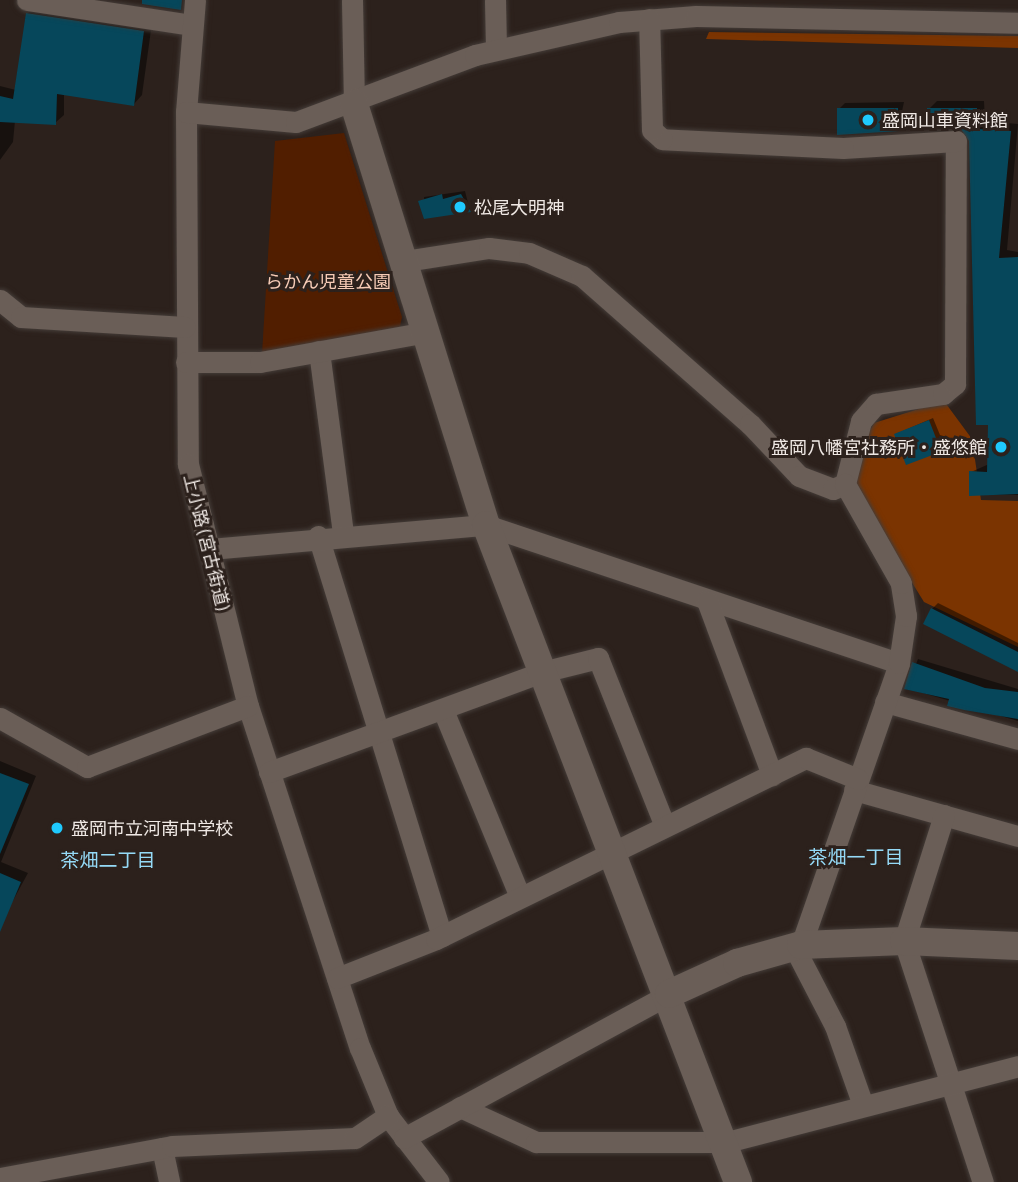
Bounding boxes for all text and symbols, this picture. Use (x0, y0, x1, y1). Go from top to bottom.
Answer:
place label: 盛岡山車資料館 (882, 109, 1008, 131)
marker: 盛岡山車資料館 (860, 112, 876, 128)
place label: 松尾大明神 (474, 196, 564, 218)
marker: 松尾大明神 (452, 199, 468, 215)
park label: らかん児童公園 (265, 270, 391, 292)
place label: 盛岡八幡宮社務所・盛悠館 (771, 436, 987, 458)
marker: 盛岡八幡宮社務所・盛悠館 (993, 439, 1009, 455)
street label: 上小路 (宮古街道) (180, 472, 234, 612)
place label: 盛岡市立河南中学校 (71, 817, 233, 839)
marker: 盛岡市立河南中学校 (49, 820, 65, 836)
district label: 茶畑一丁目 (809, 846, 903, 868)
district label: 茶畑二丁目 (61, 849, 155, 871)

